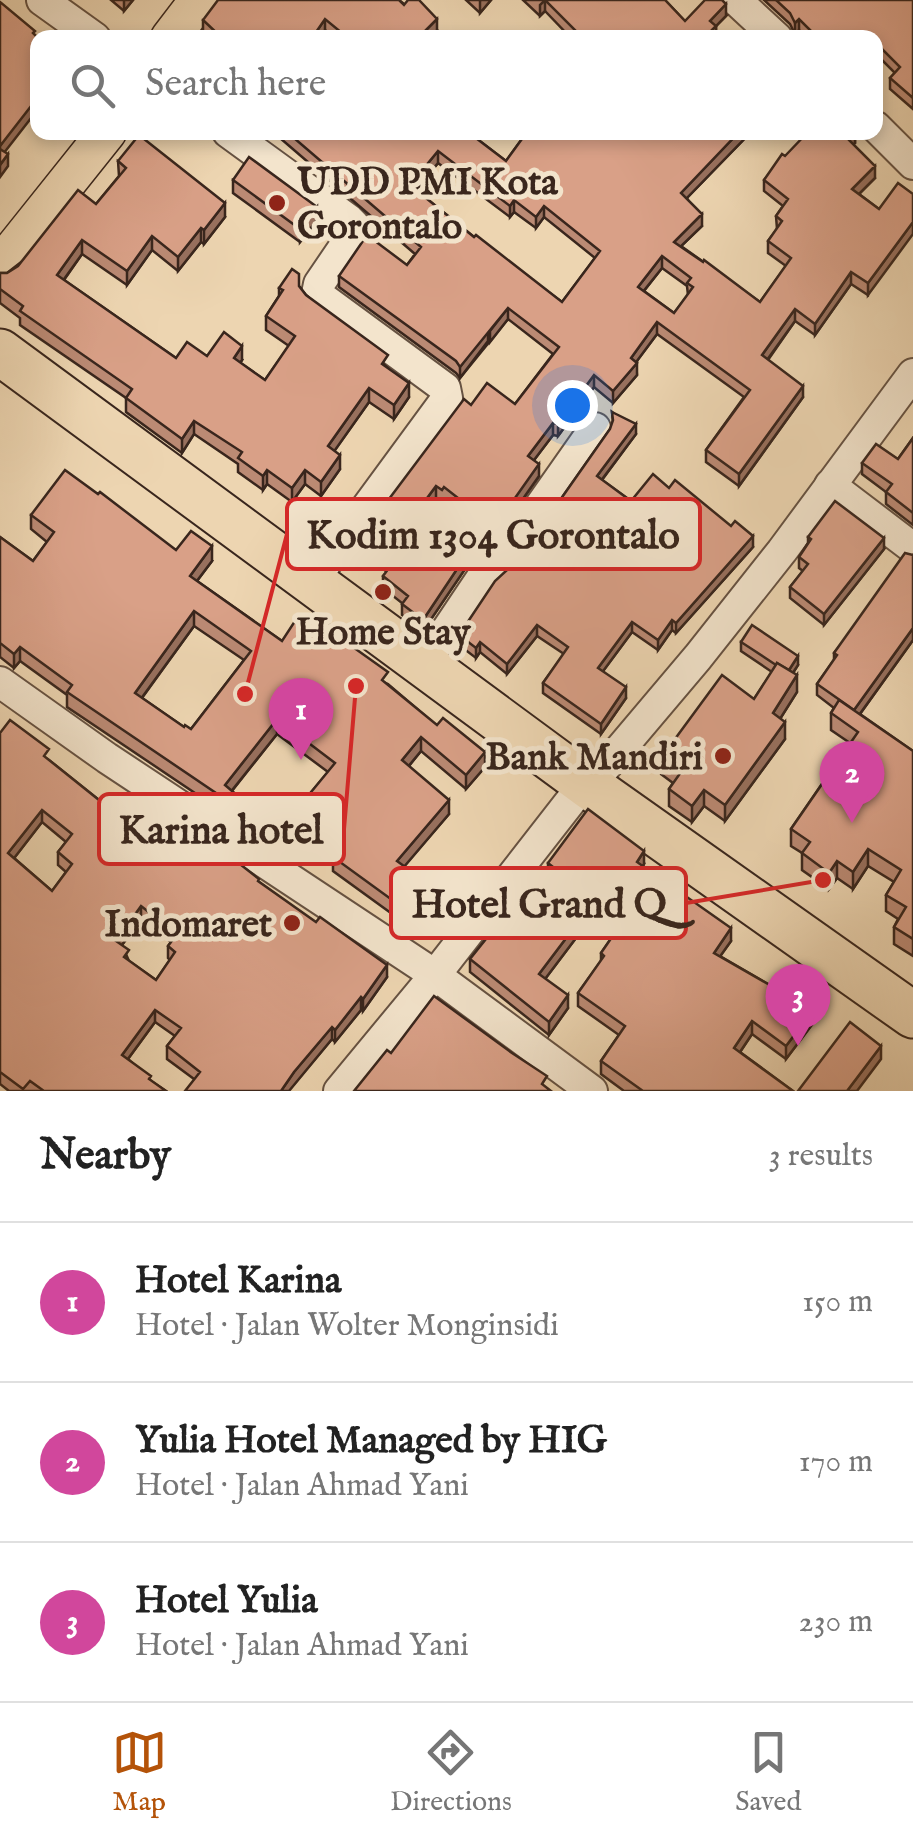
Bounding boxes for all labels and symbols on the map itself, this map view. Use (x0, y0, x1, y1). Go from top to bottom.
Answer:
place label: UDD PMI Kota Gorontalo (297, 160, 558, 252)
marker: UDD PMI Kota Gorontalo (266, 192, 288, 214)
your location (547, 380, 598, 431)
callout: Kodim 1304 Gorontalo (287, 499, 700, 569)
text: Kodim 1304 Gorontalo (306, 512, 680, 563)
marker: Home Stay (372, 581, 394, 603)
place label: Home Stay (296, 610, 472, 658)
pin: 1 (268, 678, 334, 760)
place label: Bank Mandiri (486, 735, 703, 783)
pin: 2 (820, 740, 884, 823)
marker: Bank Mandiri (712, 745, 734, 767)
callout: Karina hotel (99, 794, 344, 864)
text: Karina hotel (119, 807, 324, 858)
callout: Hotel Grand Q (391, 868, 686, 938)
text: Hotel Grand Q (412, 881, 696, 932)
place label: Indomaret (104, 902, 272, 950)
marker: Indomaret (281, 912, 303, 934)
pin: 3 (766, 964, 830, 1046)

